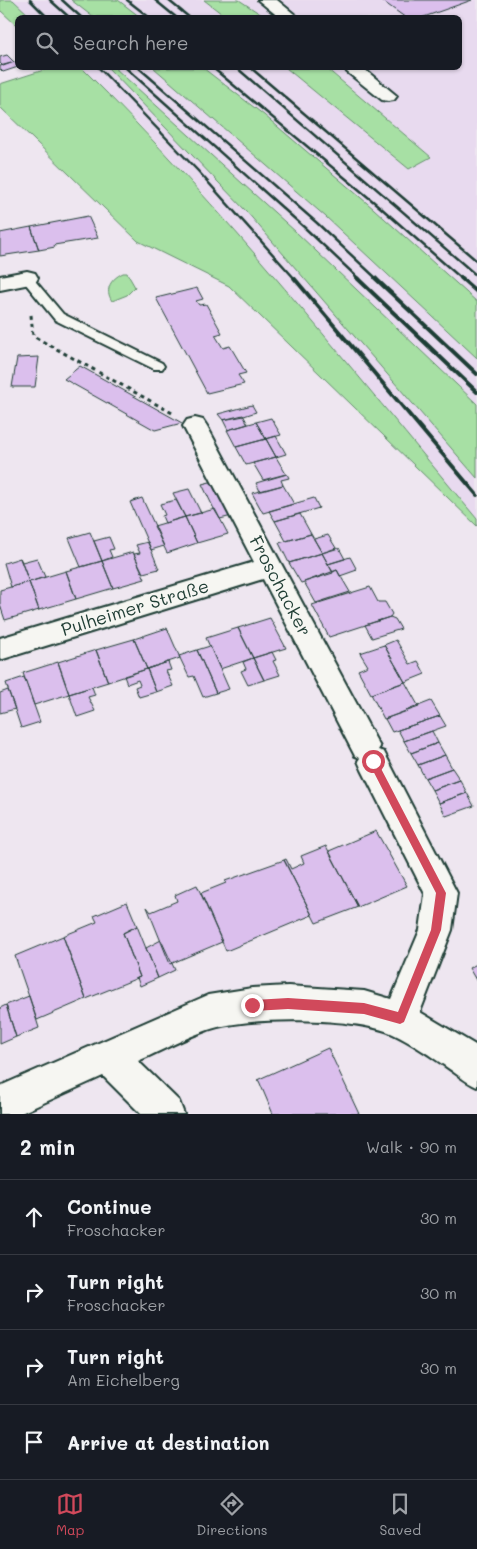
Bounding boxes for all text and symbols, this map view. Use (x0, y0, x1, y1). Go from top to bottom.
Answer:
search box (15, 15, 462, 70)
icon: search (33, 29, 61, 57)
text: Search here (73, 30, 189, 55)
street label: Froschacker (244, 531, 317, 640)
street label: Pulheimer Straße (58, 573, 212, 641)
route start (362, 750, 385, 773)
route end (241, 994, 264, 1017)
text: 2 min (20, 1133, 75, 1160)
text: Walk · 90 m (366, 1136, 457, 1157)
text: Continue (67, 1194, 152, 1219)
icon: ahead (20, 1203, 48, 1231)
text: 30 m (420, 1207, 457, 1228)
text: Froschacker (67, 1219, 165, 1240)
text: Turn right (67, 1269, 164, 1294)
icon: right (20, 1278, 48, 1306)
text: 30 m (420, 1282, 457, 1303)
text: Froschacker (67, 1294, 165, 1315)
text: Turn right (67, 1344, 164, 1369)
icon: right (20, 1353, 48, 1381)
text: 30 m (420, 1357, 457, 1378)
text: Am Eichelberg (67, 1369, 180, 1390)
icon: arrive (20, 1428, 48, 1456)
text: Arrive at destination (67, 1430, 270, 1455)
tab: Map (56, 1490, 84, 1539)
tab: Directions (196, 1490, 268, 1539)
tab: Saved (379, 1490, 421, 1539)

